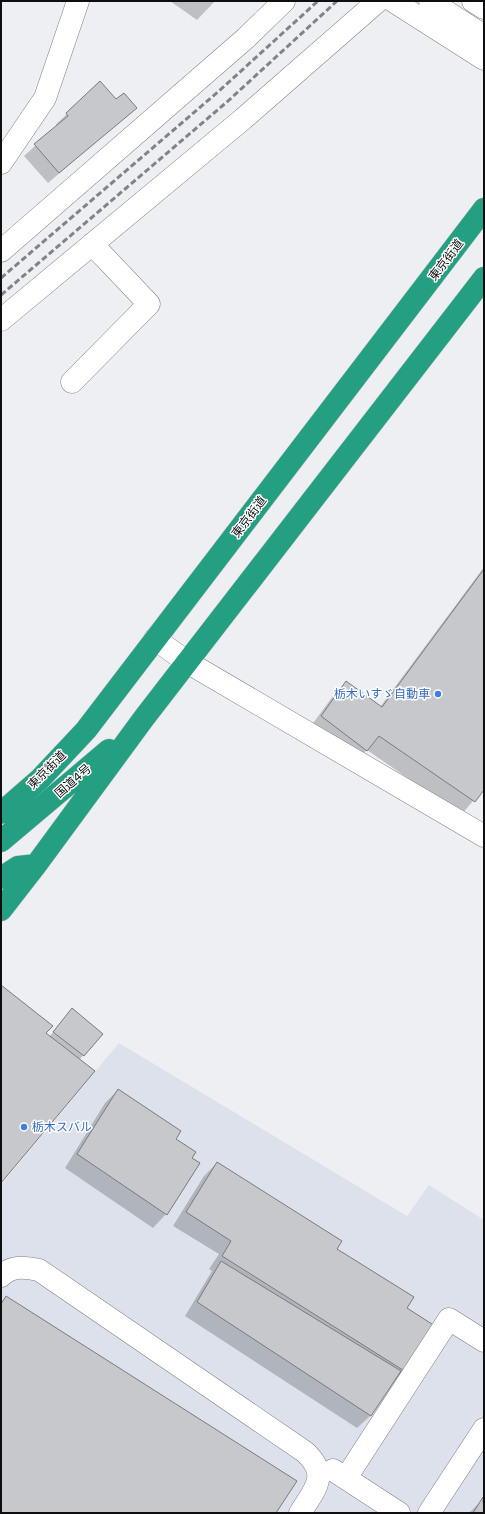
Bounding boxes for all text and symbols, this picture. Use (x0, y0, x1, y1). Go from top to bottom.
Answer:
street label: 東京街道 (426, 237, 466, 283)
street label: 東京街道 (229, 494, 269, 540)
place label: 栃木いすゞ自動車 (334, 687, 430, 701)
marker: 栃木いすゞ自動車 (433, 689, 443, 699)
street label: 東京街道 (25, 748, 69, 792)
street label: 国道4号 (52, 761, 94, 801)
place label: 栃木スバル (32, 1120, 92, 1134)
marker: 栃木スバル (19, 1122, 29, 1132)

